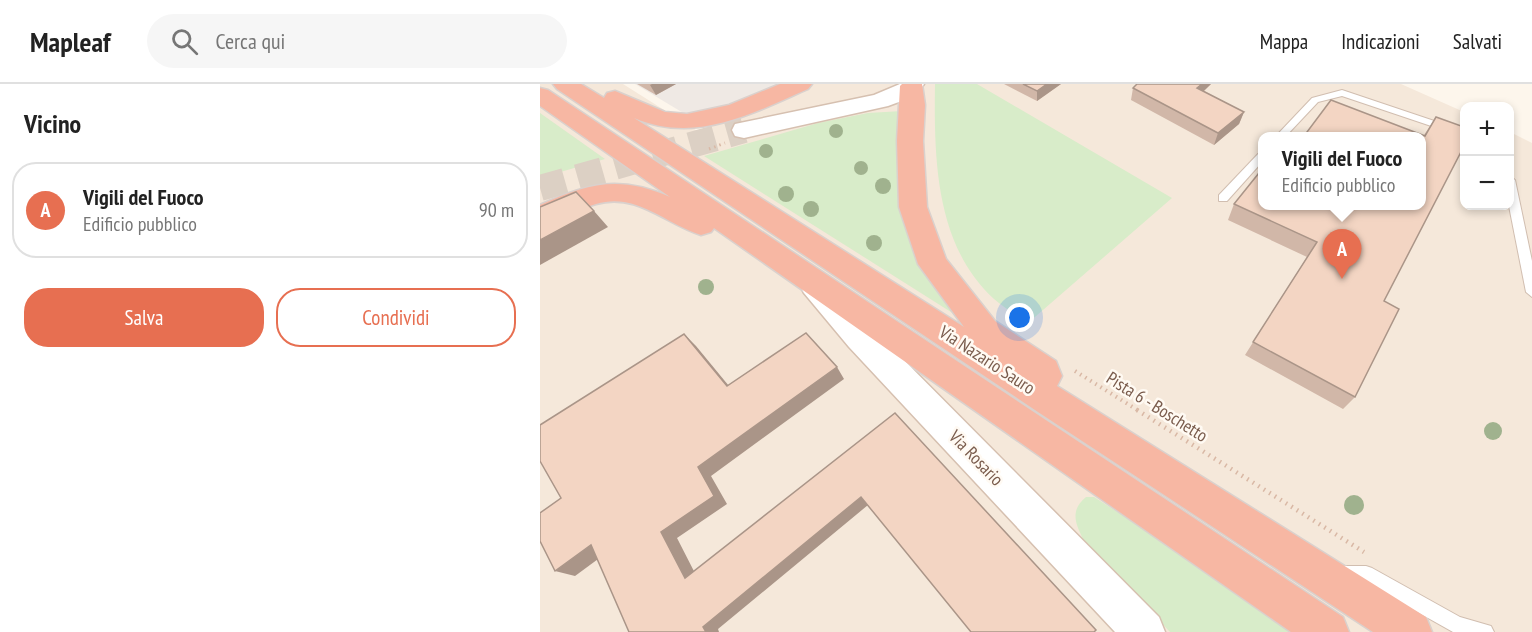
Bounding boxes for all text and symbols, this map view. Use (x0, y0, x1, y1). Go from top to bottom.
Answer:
search box (147, 14, 567, 68)
text: Mapleaf (30, 23, 111, 60)
icon: search (168, 25, 201, 58)
text: Cerca qui (216, 27, 285, 55)
text: Mappa (1260, 28, 1308, 55)
text: Indicazioni (1341, 28, 1420, 55)
text: Salvati (1453, 28, 1502, 55)
map controls (1460, 102, 1514, 210)
button: + (1460, 102, 1514, 156)
text: Vicino (24, 107, 81, 140)
popup (1258, 132, 1426, 210)
text: Vigili del Fuoco (1282, 144, 1402, 172)
button: − (1460, 156, 1514, 210)
text: Edificio pubblico (1282, 172, 1396, 198)
text: Vigili del Fuoco (83, 183, 204, 211)
text: A (40, 197, 51, 223)
text: 90 m (479, 197, 514, 223)
text: Edificio pubblico (83, 211, 197, 237)
pin: A (1322, 230, 1362, 279)
button: Salva (24, 288, 264, 347)
button: Condividi (276, 288, 516, 347)
your location (1005, 303, 1034, 332)
street label: Via Nazario Sauro (934, 320, 1040, 399)
street label: Pista 6 - Boschetto (1102, 366, 1212, 447)
street label: Via Rosario (943, 424, 1009, 491)

